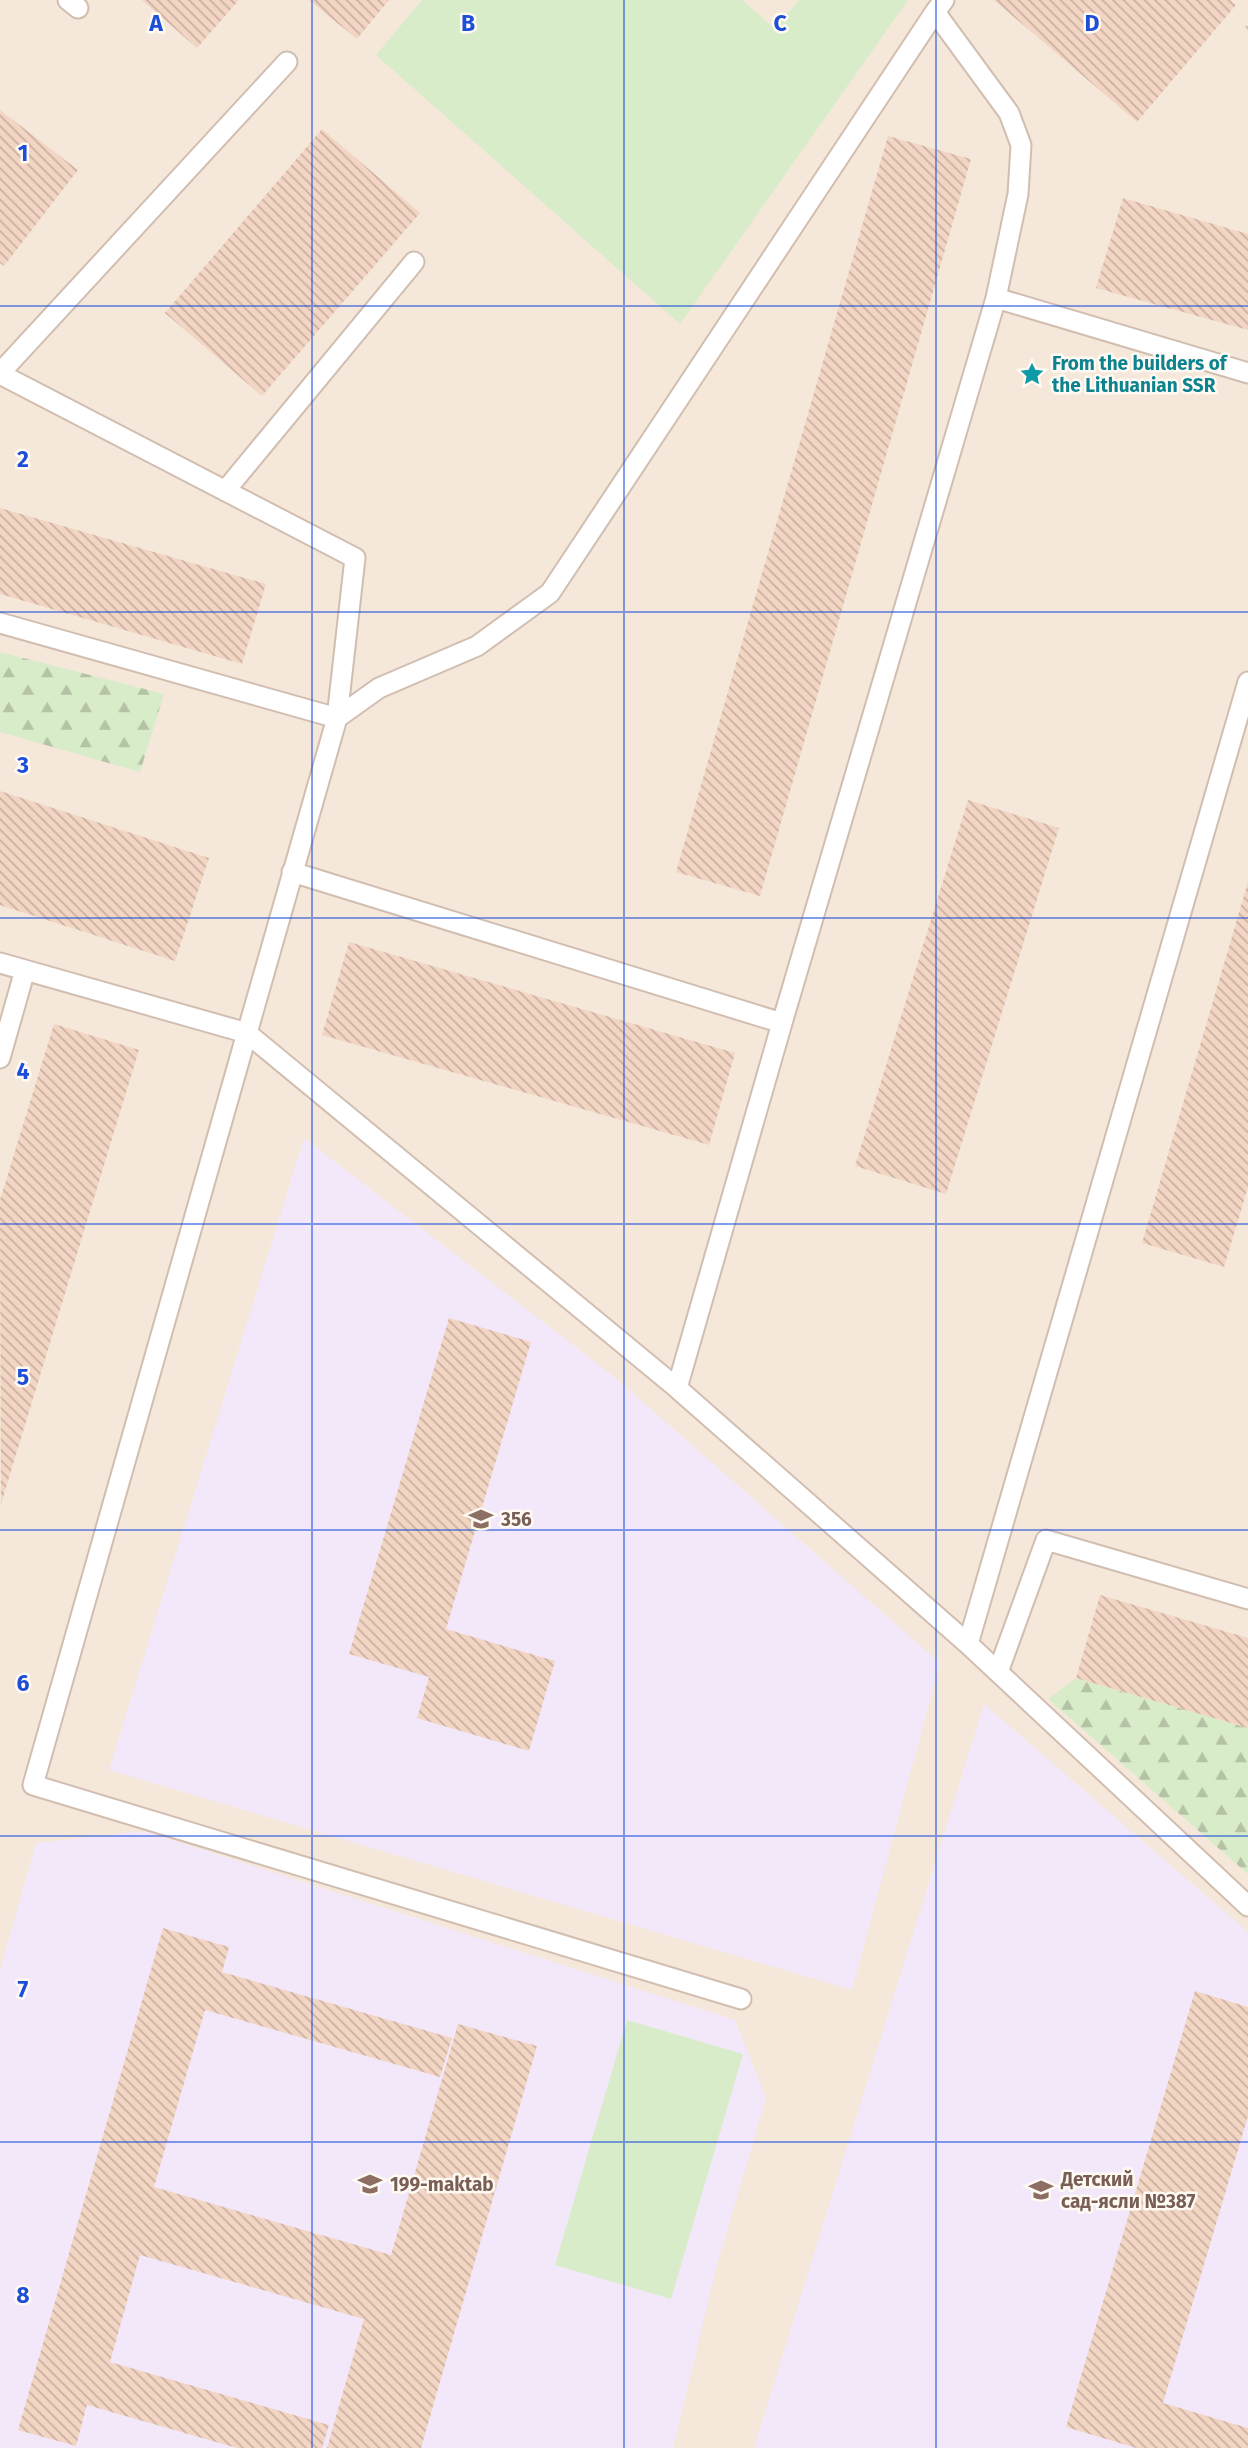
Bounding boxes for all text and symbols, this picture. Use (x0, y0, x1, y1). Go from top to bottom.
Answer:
text: A (148, 9, 163, 37)
text: B (461, 9, 475, 37)
text: C (773, 9, 787, 37)
text: D (1085, 9, 1100, 37)
text: 1 (18, 139, 28, 167)
place label: From the builders of the Lithuanian SSR (1052, 352, 1229, 397)
place icon: From the builders of the Lithuanian SSR (1018, 360, 1046, 388)
text: 2 (17, 445, 29, 473)
text: 3 (16, 751, 29, 779)
text: 4 (17, 1057, 30, 1085)
text: 5 (17, 1363, 29, 1391)
school or university icon: 356 (467, 1505, 495, 1533)
place label: 356 (500, 1508, 532, 1531)
text: 6 (17, 1669, 30, 1697)
text: 7 (18, 1975, 29, 2003)
place label: Детский сад-ясли №387 (1060, 2168, 1196, 2213)
school or university icon: 199-maktab (356, 2170, 384, 2198)
place label: 199-maktab (390, 2173, 494, 2196)
school or university icon: Детский сад-ясли №387 (1027, 2176, 1055, 2204)
text: 8 (16, 2281, 30, 2309)

